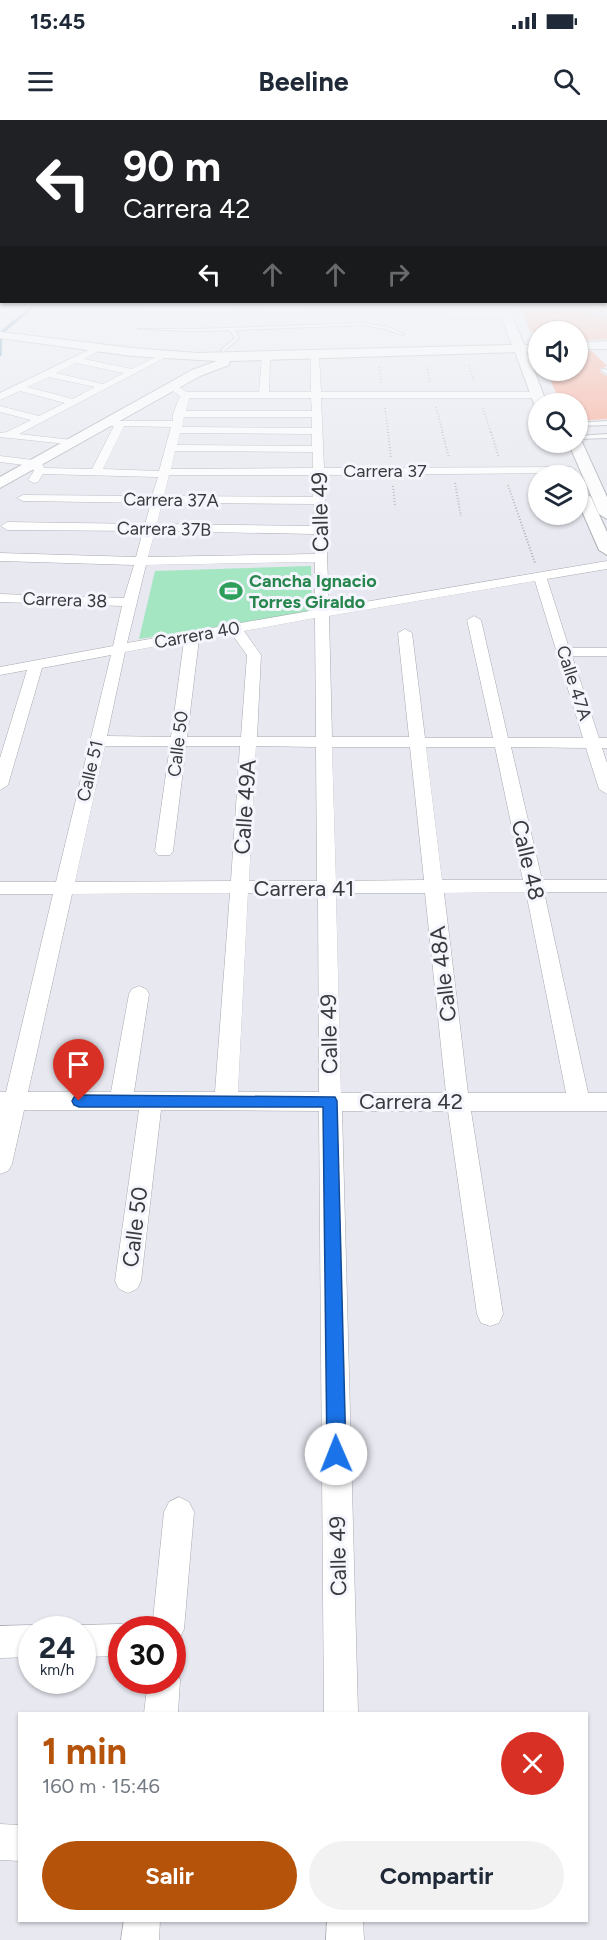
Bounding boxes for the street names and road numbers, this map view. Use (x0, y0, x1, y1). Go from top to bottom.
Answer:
street label: Carrera 37 (343, 460, 427, 482)
street label: Calle 49 (306, 472, 334, 552)
street label: Carrera 37A (123, 488, 219, 512)
street label: Carrera 37B (117, 517, 211, 541)
street label: Carrera 38 (22, 588, 108, 612)
street label: Carrera 40 (152, 617, 242, 653)
street label: Calle 47A (552, 643, 596, 723)
street label: Calle 50 (163, 710, 193, 778)
street label: Calle 51 (72, 738, 108, 804)
street label: Calle 49A (228, 758, 262, 855)
street label: Calle 48 (506, 817, 550, 903)
street label: Carrera 41 (254, 875, 354, 902)
street label: Calle 48A (424, 924, 462, 1023)
street label: Calle 49 (315, 994, 343, 1074)
street label: Carrera 42 (359, 1088, 463, 1115)
street label: Calle 50 (117, 1185, 153, 1269)
street label: Calle 49 (324, 1516, 352, 1596)

